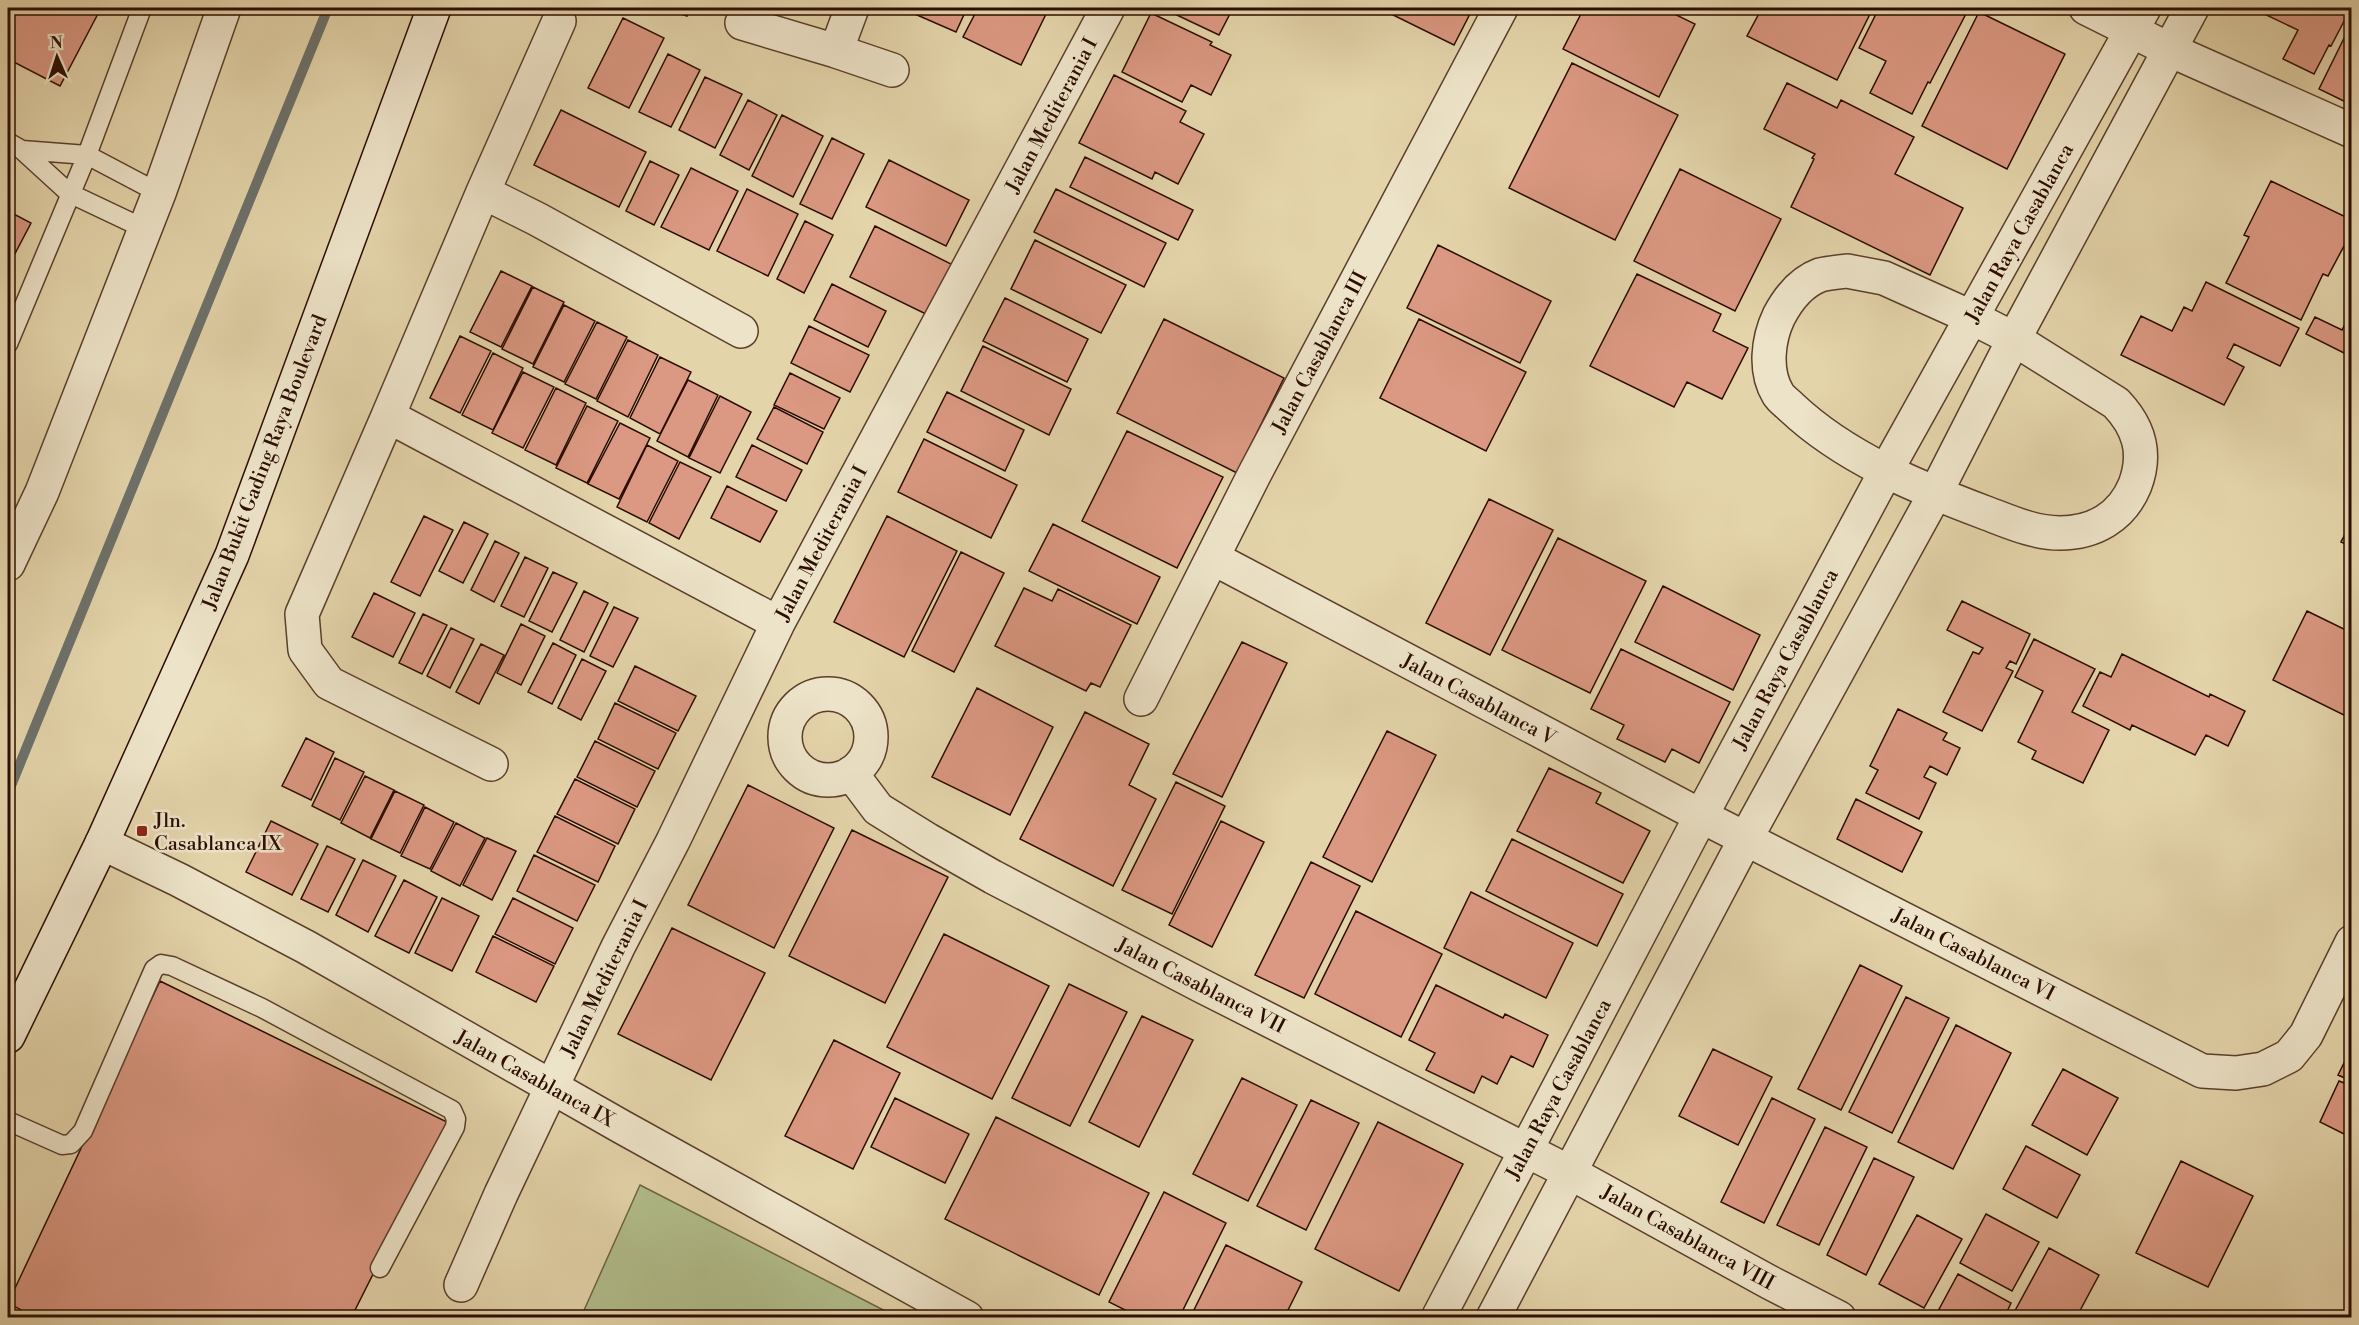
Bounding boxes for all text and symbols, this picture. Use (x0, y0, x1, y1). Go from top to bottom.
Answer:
north arrow (27, 27, 87, 87)
text: N (49, 33, 63, 53)
street label: Jalan Mediterania I (1000, 33, 1104, 198)
street label: Jalan Raya Casablanca (1960, 139, 2080, 329)
street label: Jalan Casablanca III (1267, 267, 1374, 439)
street label: Jalan Bukit Gading Raya Boulevard (197, 311, 334, 615)
street label: Jalan Mediterania I (770, 461, 874, 626)
street label: Jalan Raya Casablanca (1728, 564, 1845, 755)
street label: Jalan Casablanca V (1396, 649, 1560, 752)
place label: Jln. Casablanca IX (153, 809, 282, 857)
marker: Jln. Casablanca IX (135, 824, 149, 838)
street label: Jalan Mediterania I (556, 895, 655, 1062)
street label: Jalan Casablanca VI (1887, 903, 2059, 1007)
street label: Jalan Casablanca VII (1111, 932, 1289, 1040)
street label: Jalan Raya Casablanca (1501, 994, 1618, 1185)
street label: Jalan Casablanca IX (449, 1025, 619, 1134)
street label: Jalan Casablanca VIII (1595, 1180, 1779, 1297)

